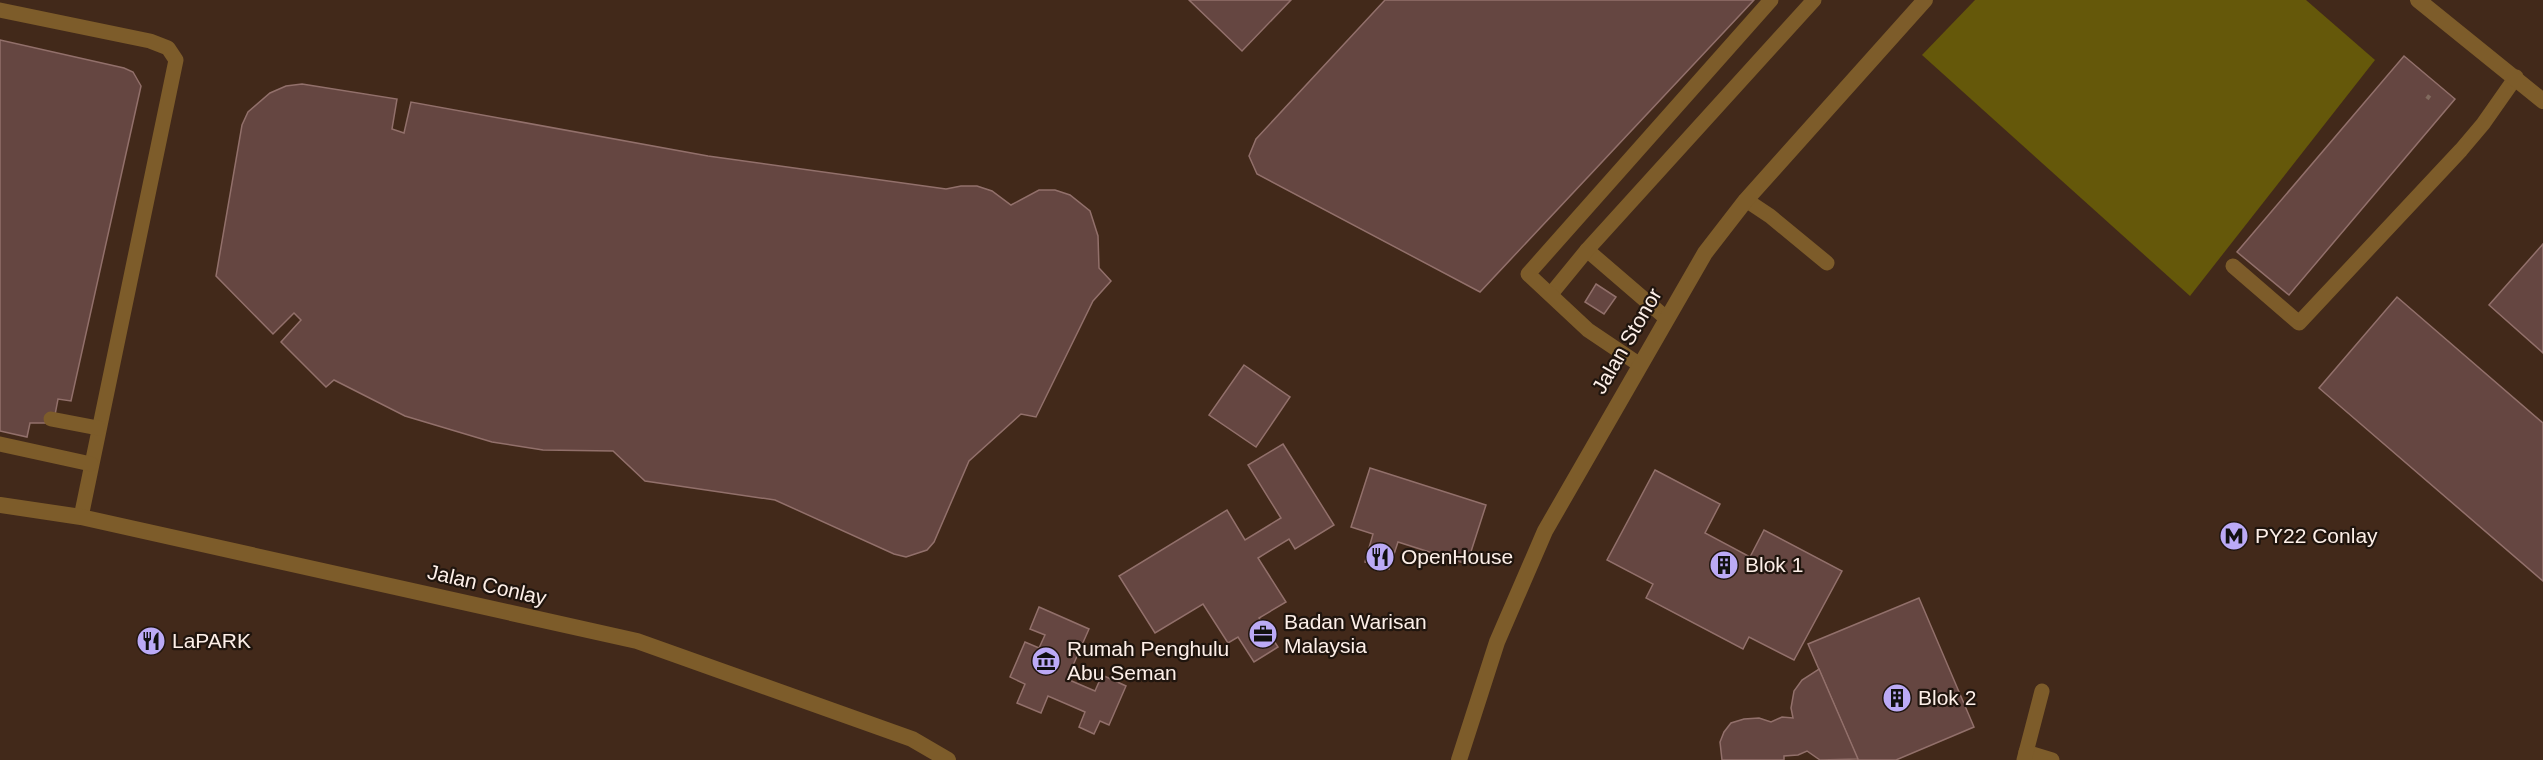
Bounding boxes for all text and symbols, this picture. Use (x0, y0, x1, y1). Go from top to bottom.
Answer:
street label: Jalan Stonor (1587, 284, 1666, 398)
metro station icon: PY22 Conlay (2218, 520, 2250, 552)
place label: PY22 Conlay (2255, 524, 2378, 547)
restaurant icon: OpenHouse (1364, 541, 1396, 573)
place label: OpenHouse (1401, 545, 1513, 568)
building icon: Blok 1 (1708, 549, 1740, 581)
place label: Blok 1 (1745, 553, 1803, 576)
street label: Jalan Conlay (425, 560, 549, 609)
place label: Badan Warisan Malaysia (1284, 610, 1427, 657)
office icon: Badan Warisan Malaysia (1247, 618, 1279, 650)
restaurant icon: LaPARK (135, 625, 167, 657)
place label: LaPARK (172, 629, 251, 652)
place label: Rumah Penghulu Abu Seman (1067, 637, 1229, 684)
museum icon: Rumah Penghulu Abu Seman (1030, 645, 1062, 677)
building icon: Blok 2 (1881, 682, 1913, 714)
place label: Blok 2 (1918, 686, 1976, 709)

